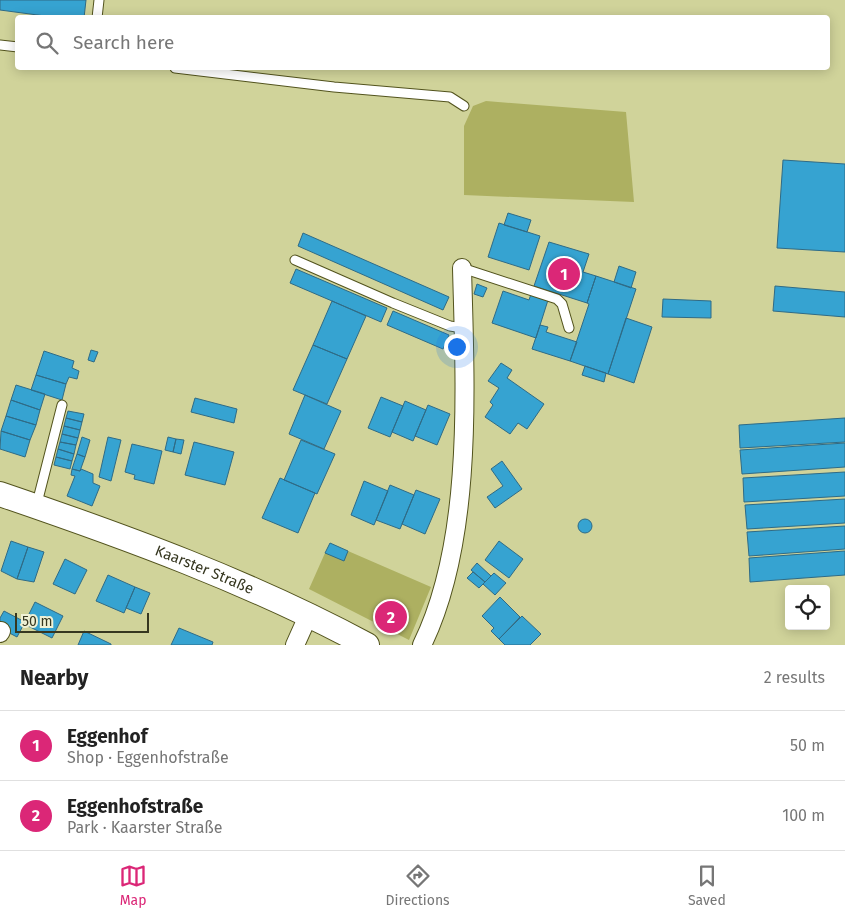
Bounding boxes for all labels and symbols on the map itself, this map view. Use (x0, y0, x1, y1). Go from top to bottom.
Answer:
pin: 1 (548, 255, 580, 293)
your location (444, 334, 470, 360)
street label: Kaarster Straße (153, 541, 257, 598)
pin: 2 (375, 598, 407, 636)
scale bar (15, 610, 149, 633)

